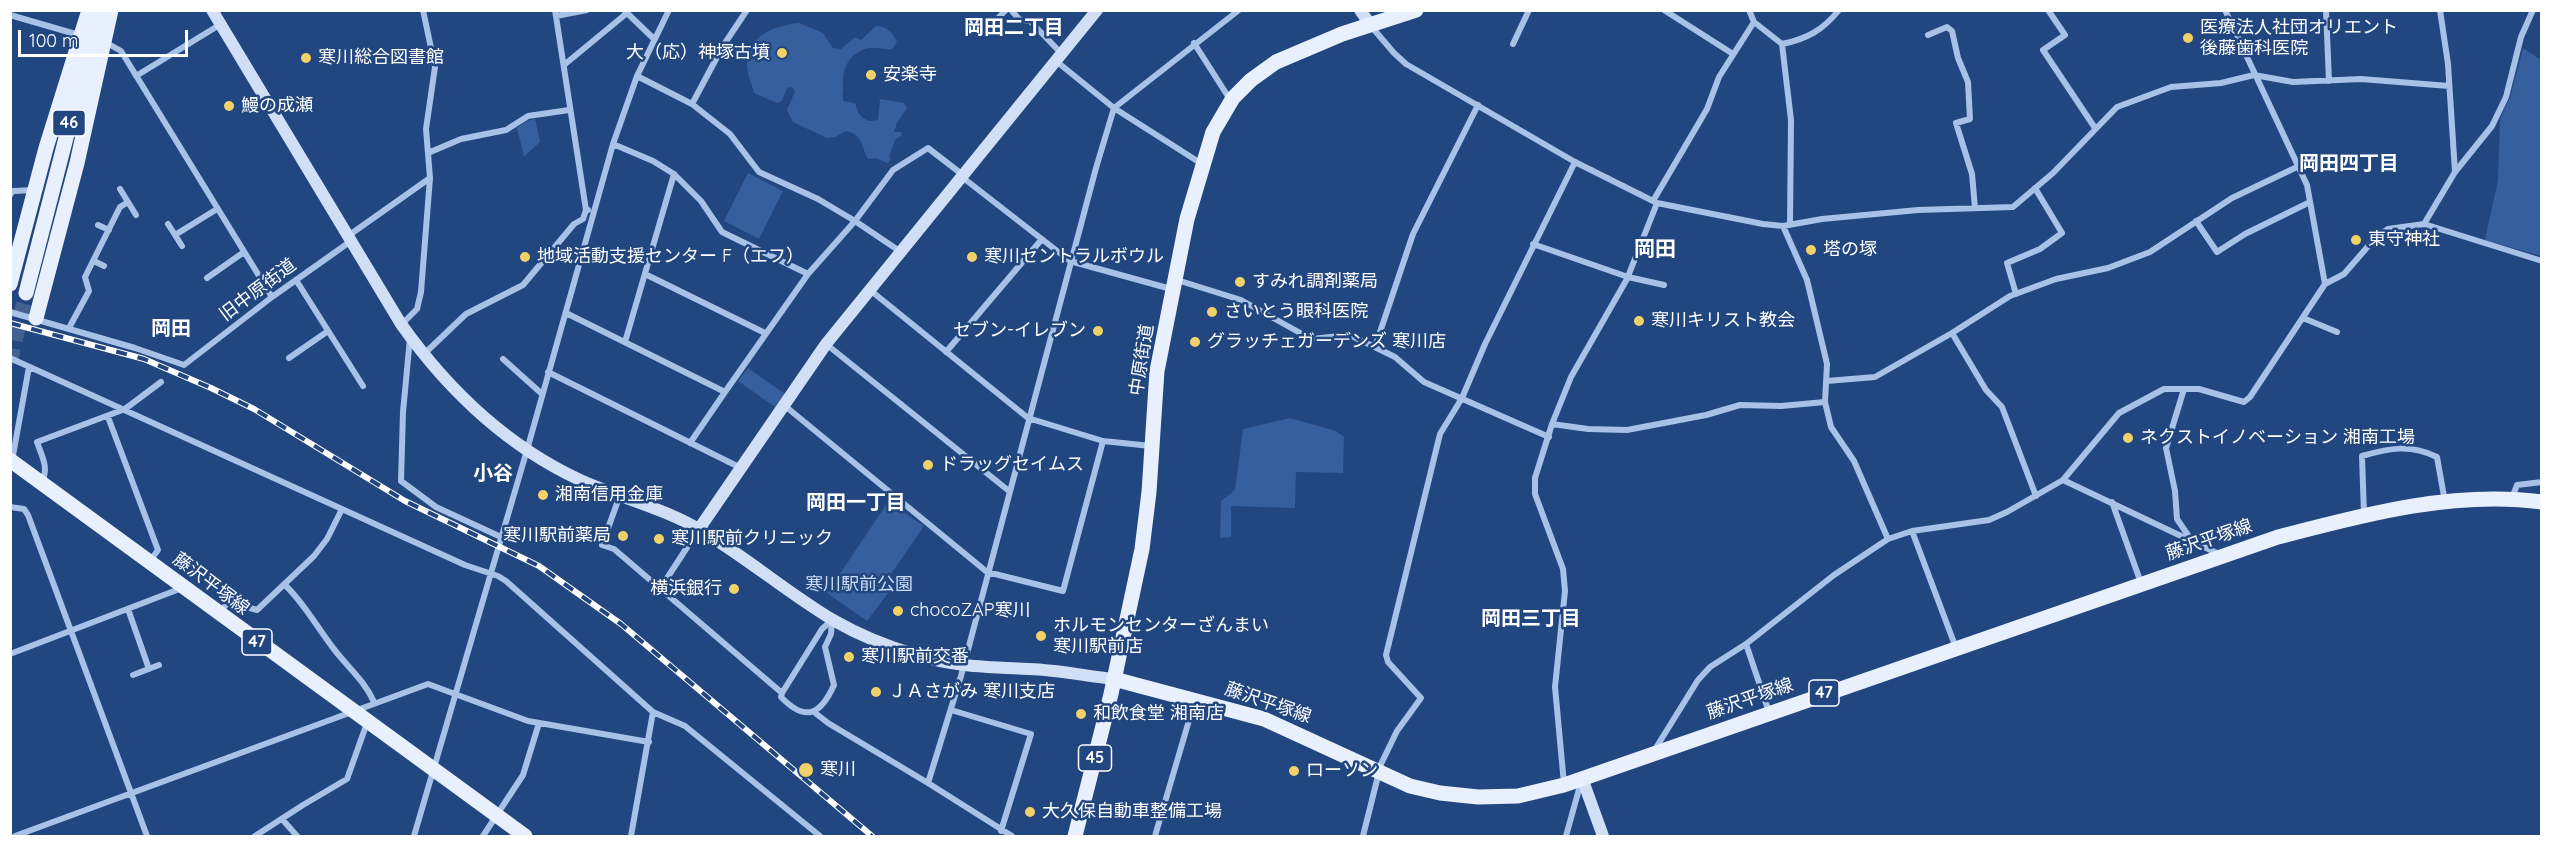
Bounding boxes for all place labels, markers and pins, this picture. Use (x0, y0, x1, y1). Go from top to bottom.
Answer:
place label: 医療法人社団オリエント 後藤歯科医院 (2200, 17, 2398, 60)
marker: 医療法人社団オリエント 後藤歯科医院 (2181, 31, 2195, 45)
place label: 大（応）神塚古墳 (626, 42, 770, 64)
marker: 大（応）神塚古墳 (775, 46, 789, 60)
place label: 寒川総合図書館 (318, 47, 444, 69)
marker: 寒川総合図書館 (299, 51, 313, 65)
place label: 安楽寺 (883, 64, 937, 86)
marker: 安楽寺 (864, 68, 878, 82)
place label: 鰻の成瀬 (241, 95, 313, 117)
marker: 鰻の成瀬 (222, 99, 236, 113)
place label: 東守神社 (2368, 229, 2440, 251)
marker: 東守神社 (2349, 233, 2363, 247)
place label: 塔の塚 (1823, 239, 1877, 261)
marker: 塔の塚 (1804, 243, 1818, 257)
place label: 地域活動支援センター F（エフ） (537, 246, 804, 268)
place label: 寒川セントラルボウル (984, 246, 1164, 268)
marker: 地域活動支援センター F（エフ） (518, 250, 532, 264)
marker: 寒川セントラルボウル (965, 250, 979, 264)
place label: すみれ調剤薬局 (1252, 271, 1378, 293)
marker: すみれ調剤薬局 (1233, 275, 1247, 289)
place label: さいとう眼科医院 (1224, 301, 1368, 323)
marker: さいとう眼科医院 (1205, 305, 1219, 319)
place label: 寒川キリスト教会 (1651, 310, 1795, 332)
marker: 寒川キリスト教会 (1632, 314, 1646, 328)
place label: セブン-イレブン (953, 320, 1086, 342)
marker: セブン-イレブン (1091, 324, 1105, 338)
place label: グラッチェガーデンズ 寒川店 (1207, 331, 1446, 353)
marker: グラッチェガーデンズ 寒川店 (1188, 335, 1202, 349)
place label: ネクストイノベーション 湘南工場 (2140, 427, 2415, 449)
marker: ネクストイノベーション 湘南工場 (2121, 431, 2135, 445)
place label: ドラッグセイムス (940, 454, 1084, 476)
marker: ドラッグセイムス (921, 458, 935, 472)
place label: 湘南信用金庫 (555, 484, 663, 506)
marker: 湘南信用金庫 (536, 488, 550, 502)
place label: 寒川駅前薬局 (503, 525, 611, 547)
place label: 寒川駅前クリニック (671, 528, 833, 550)
marker: 寒川駅前薬局 (616, 529, 630, 543)
marker: 寒川駅前クリニック (652, 532, 666, 546)
place label: 横浜銀行 (650, 578, 722, 600)
marker: 横浜銀行 (727, 582, 741, 596)
place label: chocoZAP寒川 (910, 600, 1030, 622)
marker: chocoZAP寒川 (891, 604, 905, 618)
place label: ホルモンセンターざんまい 寒川駅前店 (1053, 615, 1269, 658)
marker: ホルモンセンターざんまい 寒川駅前店 (1034, 629, 1048, 643)
place label: 寒川駅前交番 (861, 646, 969, 668)
marker: 寒川駅前交番 (842, 650, 856, 664)
place label: ＪＡさがみ 寒川支店 (888, 681, 1055, 703)
marker: ＪＡさがみ 寒川支店 (869, 685, 883, 699)
place label: 和飲食堂 湘南店 (1093, 703, 1224, 725)
marker: 和飲食堂 湘南店 (1074, 707, 1088, 721)
place label: 寒川 (820, 759, 856, 781)
place label: ローソン (1306, 760, 1378, 782)
marker: 寒川 (797, 761, 815, 779)
marker: ローソン (1287, 764, 1301, 778)
place label: 大久保自動車整備工場 (1042, 801, 1222, 823)
marker: 大久保自動車整備工場 (1023, 805, 1037, 819)

